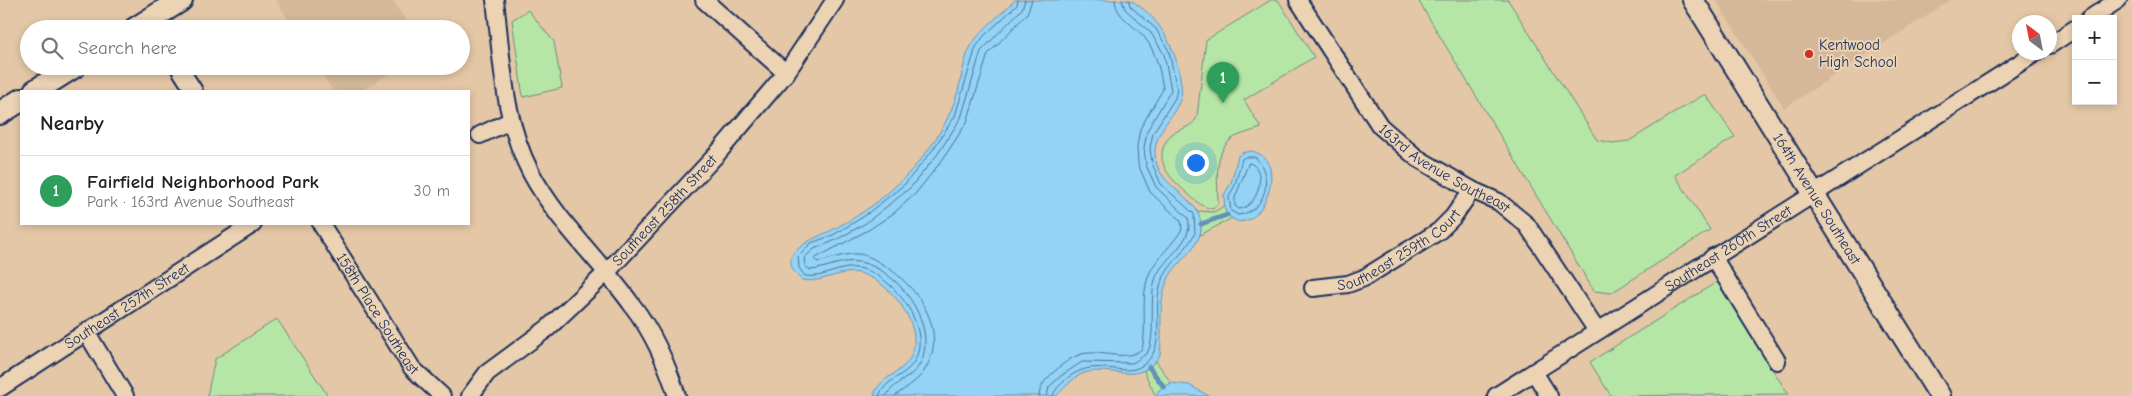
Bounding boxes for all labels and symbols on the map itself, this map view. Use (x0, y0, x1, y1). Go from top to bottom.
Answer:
north arrow (2012, 15, 2057, 60)
place label: Kentwood High School (1819, 36, 1897, 71)
marker: Kentwood High School (1803, 48, 1815, 60)
pin: 1 (1207, 62, 1239, 103)
street label: 163rd Avenue Southeast (1375, 120, 1515, 217)
street label: 164th Avenue Southeast (1769, 130, 1865, 268)
street label: Southeast 258th Street (608, 150, 721, 270)
your location (1183, 150, 1209, 176)
street label: Southeast 260th Street (1661, 201, 1796, 296)
street label: Southeast 259th Court (1336, 205, 1465, 294)
street label: 158th Place Southeast (333, 249, 423, 379)
street label: Southeast 257th Street (61, 258, 193, 353)

